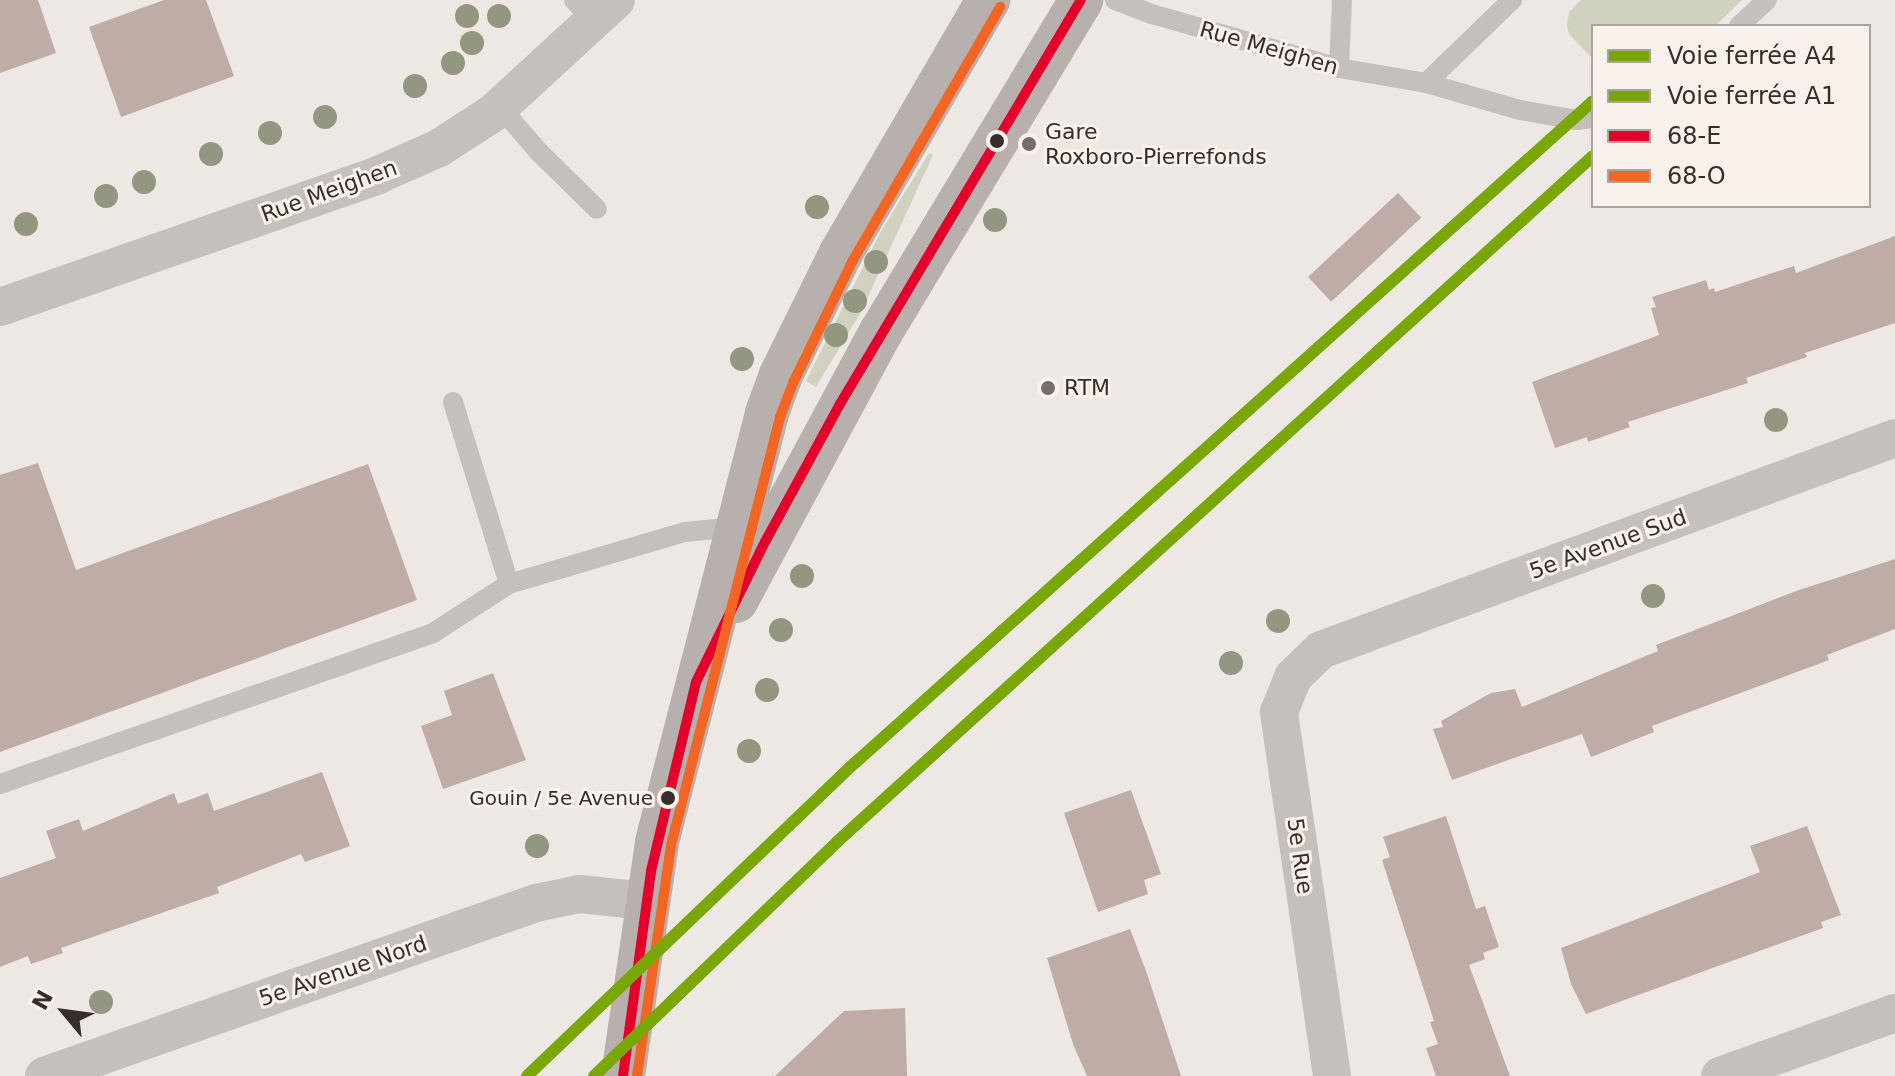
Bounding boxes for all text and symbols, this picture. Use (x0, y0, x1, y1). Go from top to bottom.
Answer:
street label: Rue Meighen (1197, 16, 1341, 80)
legend (1591, 24, 1871, 208)
text: Voie ferrée A4 (1667, 42, 1836, 70)
text: Voie ferrée A1 (1667, 82, 1836, 110)
place label: Gare Roxboro-Pierrefonds (1045, 118, 1267, 170)
text: 68-E (1667, 122, 1721, 150)
unlabelled marker (989, 133, 1005, 149)
marker: Gare Roxboro-Pierrefonds (1020, 135, 1038, 153)
street label: Rue Meighen (257, 154, 401, 228)
text: 68-O (1667, 162, 1726, 190)
place label: RTM (1064, 375, 1110, 401)
marker: RTM (1039, 379, 1057, 397)
street label: 5e Avenue Sud (1526, 503, 1690, 585)
place label: Gouin / 5e Avenue (469, 786, 653, 810)
marker: Gouin / 5e Avenue (660, 790, 676, 806)
street label: 5e Rue (1282, 816, 1318, 896)
street label: 5e Avenue Nord (256, 930, 430, 1012)
north arrow (24, 972, 104, 1052)
text: N (27, 986, 58, 1014)

